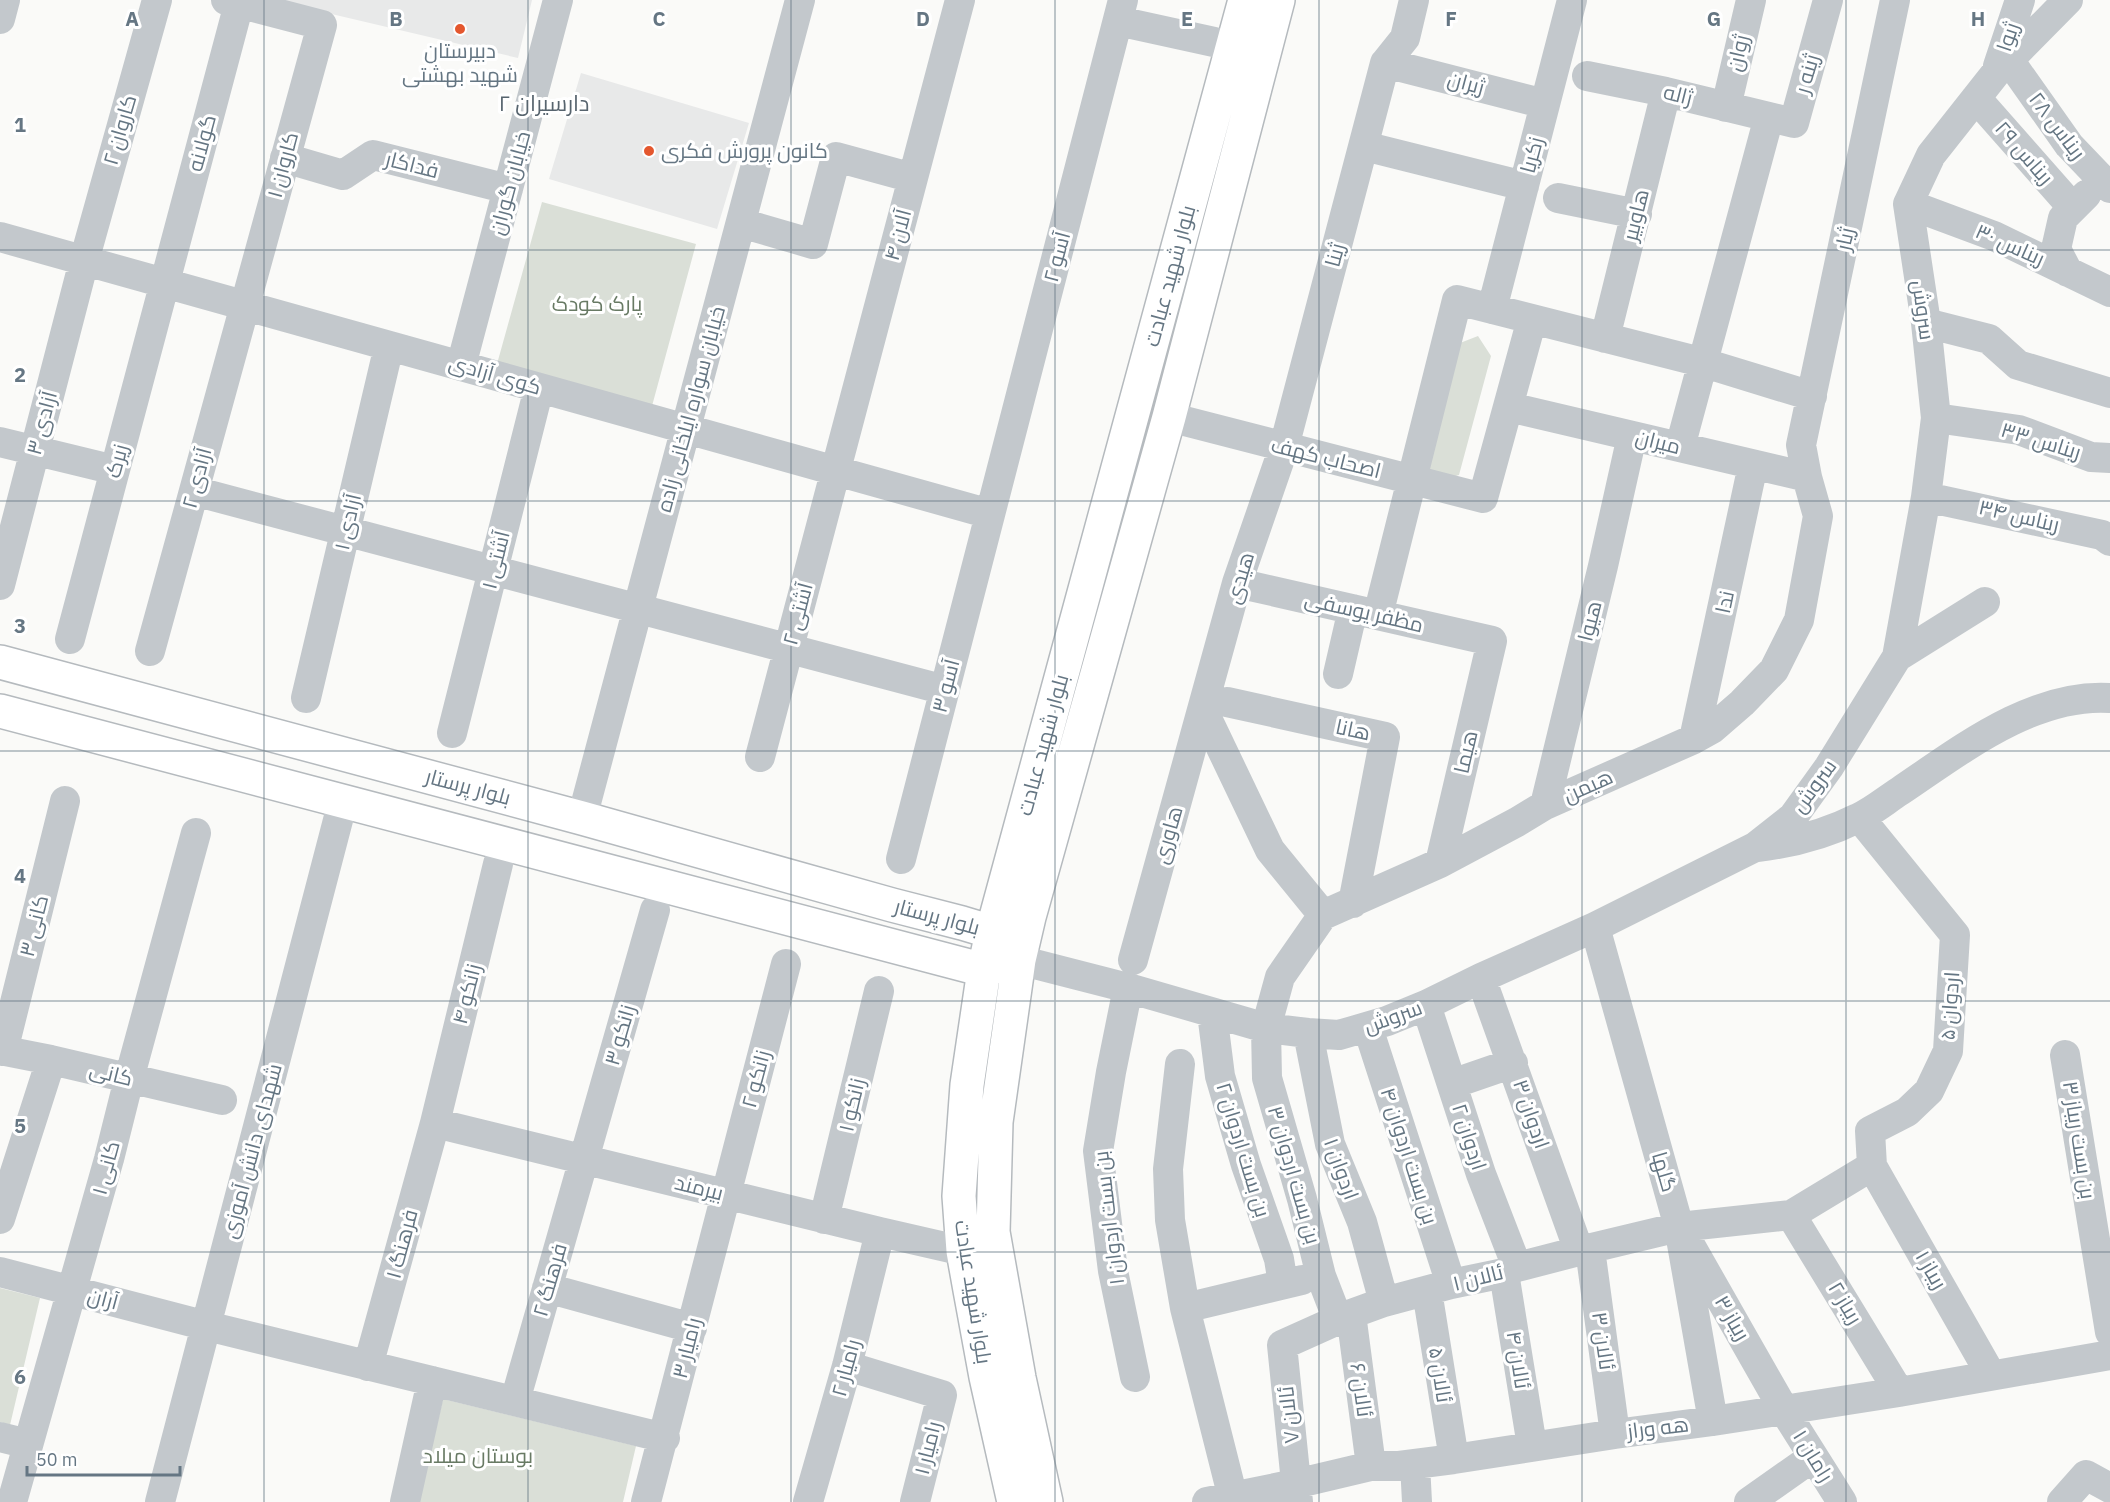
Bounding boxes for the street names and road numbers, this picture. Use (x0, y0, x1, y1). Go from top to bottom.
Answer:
street label: ژیوا (1989, 18, 2025, 55)
street label: ژوان (1719, 31, 1755, 74)
street label: ژینه ر (1787, 50, 1825, 98)
street label: ژیران (1445, 64, 1488, 100)
street label: ژاله (1661, 77, 1696, 111)
street label: ریناس ۲۸ (2023, 86, 2092, 165)
street label: کاروان ۲ (96, 91, 142, 168)
street label: گولانه (180, 111, 222, 174)
street label: ریناس ۲۹ (1989, 115, 2060, 190)
street label: خیابان گوران (482, 128, 536, 238)
street label: کاروان ۱ (260, 129, 304, 201)
street label: زکریا (1513, 133, 1549, 176)
street label: فداکار (381, 144, 442, 184)
street label: هاوبیر (1615, 186, 1655, 245)
street label: بلوار شهید عبادت (1137, 202, 1201, 350)
street label: آلان ۴ (877, 206, 917, 264)
street label: ریناس ۳۰ (1971, 216, 2050, 272)
street label: ژیار (1828, 224, 1860, 254)
street label: آسو ۲ (1036, 228, 1076, 285)
street label: ژینا (1317, 239, 1351, 270)
street label: سروش (1906, 278, 1942, 342)
street label: خیابان سواره ایلخانی زاده (649, 303, 731, 515)
street label: کوی آزادی (446, 348, 545, 401)
street label: آزادی ۳ (19, 387, 63, 458)
street label: ریناس ۳۳ (1998, 415, 2085, 465)
street label: میران (1633, 422, 1684, 460)
street label: اصحاب کهف (1268, 430, 1384, 484)
street label: زیرک (98, 441, 134, 481)
street label: آزادی ۲ (175, 444, 218, 511)
street label: آزادی ۱ (327, 490, 367, 553)
street label: ریناس ۳۴ (1976, 492, 2062, 538)
street label: آشتی ۱ (474, 527, 516, 592)
street label: هیدی (1218, 548, 1260, 607)
street label: آشتی ۲ (775, 579, 819, 648)
street label: مظفر یوسفی (1302, 584, 1426, 638)
street label: ندا (1708, 588, 1740, 616)
street label: هیوا (1571, 598, 1608, 644)
street label: آسو ۳ (924, 656, 966, 716)
street label: بلوار شهید عبادت (1010, 671, 1074, 819)
street label: هانا (1333, 712, 1373, 746)
street label: هیما (1447, 728, 1484, 776)
street label: سروش (1784, 753, 1842, 818)
street label: بلوار پرستار (421, 761, 514, 812)
street label: هیمن (1558, 762, 1617, 808)
street label: هاوری (1145, 803, 1189, 867)
street label: بلوار پرستار (890, 891, 983, 942)
street label: کانی ۳ (12, 892, 54, 960)
street label: زانکو ۴ (445, 960, 487, 1027)
street label: اردوان ۵ (1933, 971, 1965, 1041)
street label: سروش (1360, 993, 1426, 1040)
street label: زانکو ۳ (597, 1001, 641, 1068)
street label: زانکو ۲ (734, 1047, 776, 1111)
street label: کانی (87, 1054, 136, 1092)
street label: شهدای دانش آموزی (214, 1060, 288, 1241)
street label: زانکو ۱ (831, 1075, 871, 1134)
street label: اردوان ۳ (1507, 1075, 1557, 1152)
street label: بن بست اردوان ۲ (1210, 1079, 1278, 1220)
street label: بن بست ریباز ۳ (2057, 1079, 2103, 1201)
street label: بن بست اردوان ۴ (1375, 1084, 1445, 1228)
street label: اردوان ۲ (1446, 1100, 1494, 1174)
street label: بن بست اردوان ۳ (1262, 1102, 1328, 1247)
street label: اردوان ۱ (1318, 1134, 1366, 1203)
street label: کانی ۱ (84, 1138, 126, 1198)
street label: گلها (1646, 1148, 1684, 1195)
street label: بن بست اردوان ۱ (1086, 1149, 1130, 1287)
street label: بیرمند (672, 1168, 726, 1207)
street label: فرهنگ ۱ (378, 1206, 424, 1281)
street label: بلوار شهید عبادت (949, 1218, 999, 1366)
street label: فرهنگ ۲ (525, 1240, 573, 1320)
street label: ریباز ۱ (1910, 1245, 1954, 1294)
street label: ئالان ۱ (1450, 1257, 1506, 1297)
street label: ریباز ۲ (1822, 1276, 1869, 1329)
street label: آران (85, 1281, 122, 1316)
street label: ریباز ۳ (1709, 1290, 1757, 1345)
street label: ئالان ۳ (1586, 1310, 1622, 1372)
street label: رامیار ۳ (665, 1314, 707, 1381)
street label: ئالان ۴ (1501, 1329, 1537, 1391)
street label: رامیار ۲ (824, 1336, 866, 1400)
street label: ئالان ۵ (1423, 1345, 1459, 1405)
street label: ئالان ۶ (1344, 1361, 1380, 1419)
street label: ئالان ۷ (1271, 1385, 1305, 1445)
street label: هه وراز (1624, 1409, 1690, 1445)
street label: رامیار ۱ (907, 1418, 947, 1477)
street label: رامان ۱ (1787, 1424, 1841, 1487)

